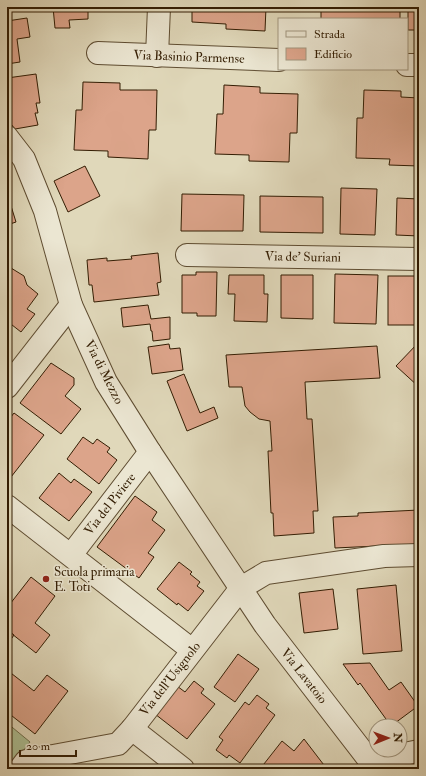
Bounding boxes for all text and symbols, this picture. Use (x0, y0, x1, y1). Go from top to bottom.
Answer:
legend (278, 18, 408, 70)
text: Strada (314, 27, 346, 42)
street label: Via Basinio Parmense (133, 47, 245, 67)
text: Edificio (314, 47, 352, 62)
street label: Via de' Suriani (265, 248, 342, 266)
street label: Via di Mezzo (81, 337, 127, 407)
street label: Via del Piviere (81, 469, 139, 538)
place label: Scuola primaria E. Toti (54, 564, 135, 595)
marker: Scuola primaria E. Toti (41, 574, 51, 584)
street label: Via dell'Usignolo (136, 639, 204, 719)
street label: Via Lavatoio (277, 645, 331, 707)
north arrow (368, 718, 408, 758)
scale bar (20, 732, 76, 758)
text: N (391, 732, 404, 744)
text: 20 m (26, 739, 51, 754)

